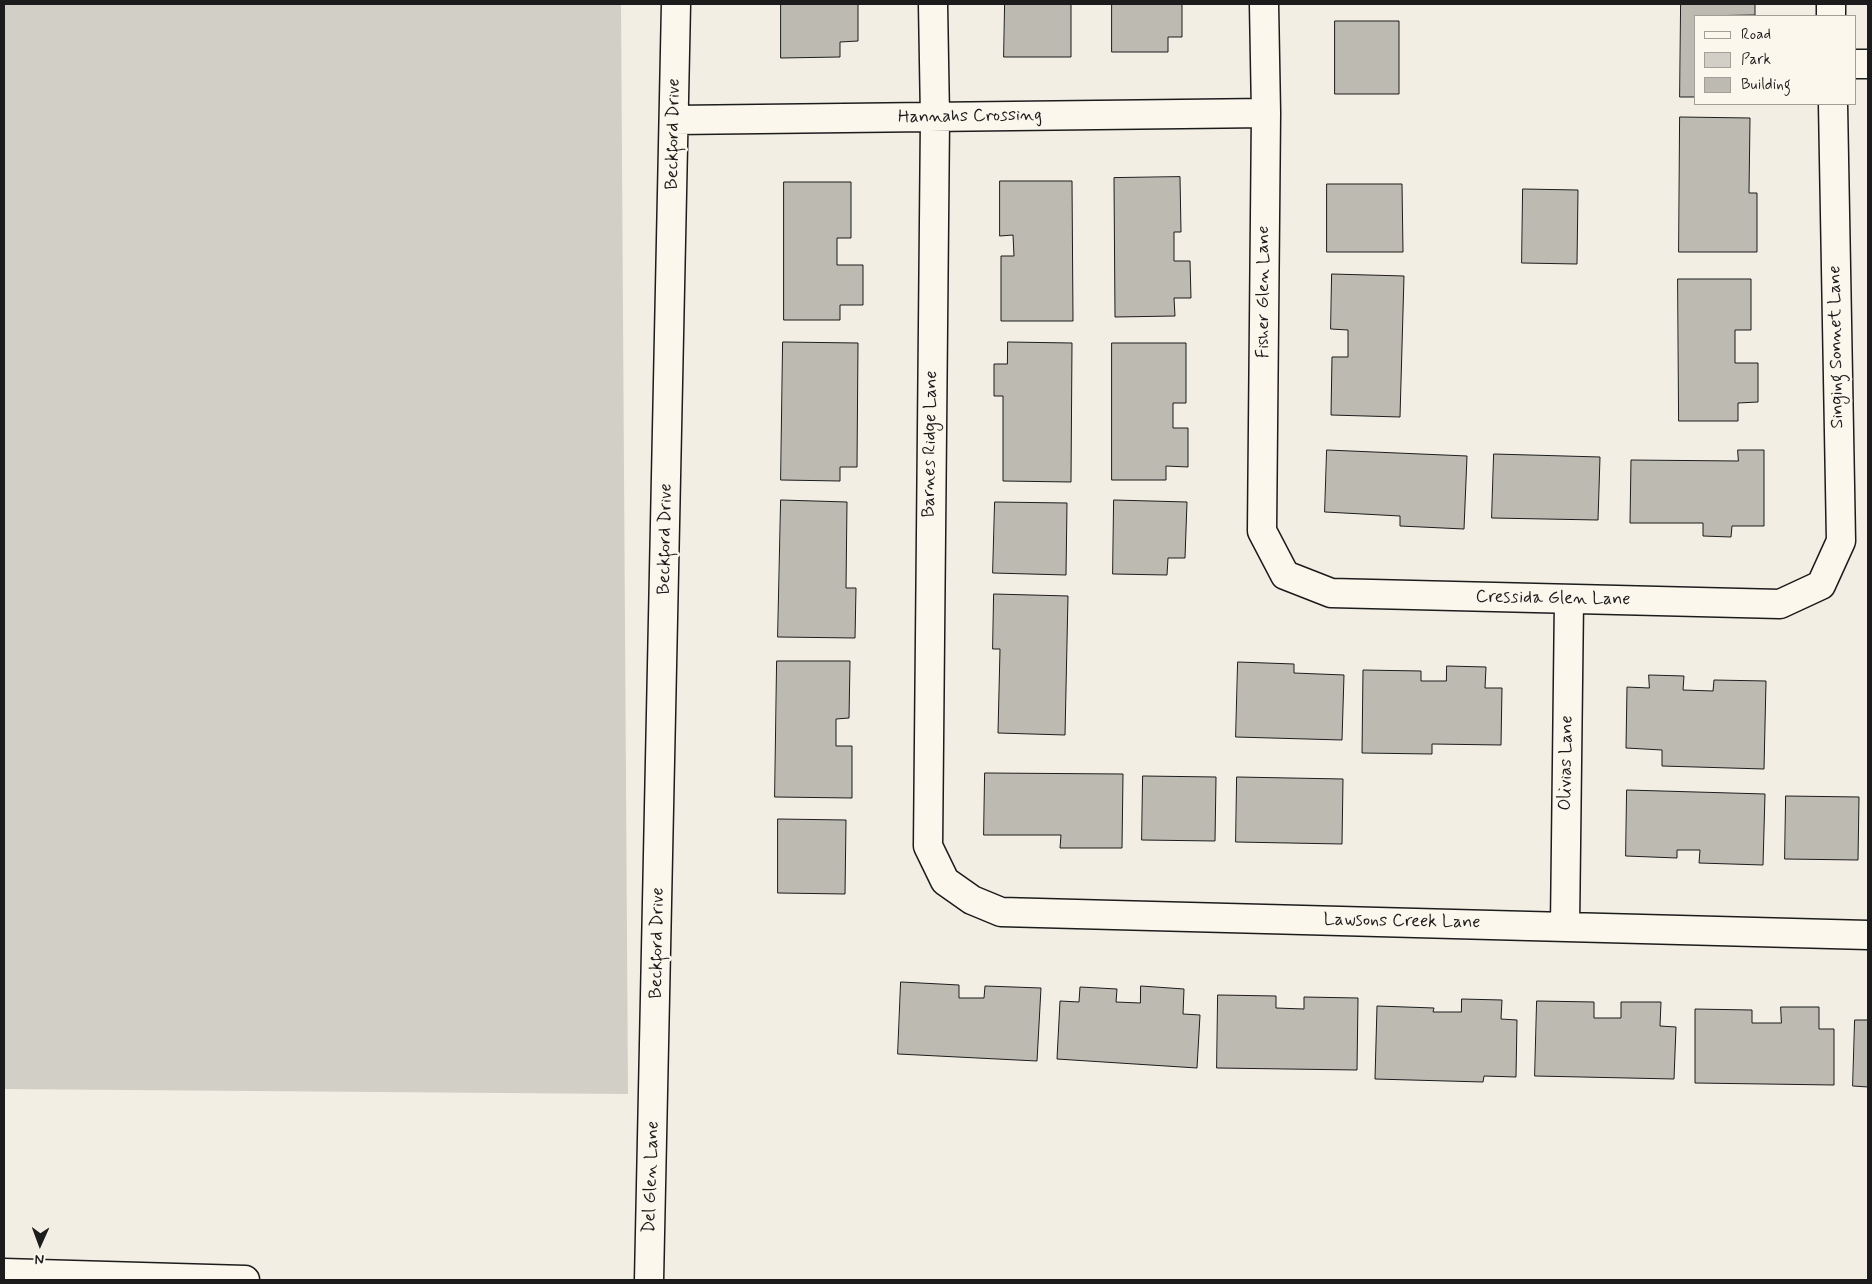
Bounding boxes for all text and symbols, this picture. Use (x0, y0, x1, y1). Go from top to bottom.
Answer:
legend (1694, 15, 1857, 105)
text: Road (1741, 25, 1771, 45)
text: Park (1741, 50, 1771, 70)
text: Building (1741, 75, 1791, 95)
street label: Beckford Drive (662, 78, 686, 190)
street label: Hannahs Crossing (898, 105, 1042, 129)
street label: Fisher Glen Lane (1253, 226, 1275, 358)
street label: Singing Sonnet Lane (1825, 265, 1849, 429)
street label: Barnes Ridge Lane (919, 370, 943, 518)
street label: Beckford Drive (654, 483, 678, 595)
street label: Cressida Glen Lane (1475, 587, 1631, 611)
street label: Olivias Lane (1555, 715, 1579, 811)
street label: Beckford Drive (646, 887, 670, 999)
street label: Lawsons Creek Lane (1323, 910, 1481, 934)
street label: Del Glen Lane (639, 1121, 665, 1233)
north arrow (15, 1219, 65, 1269)
text: N (35, 1250, 44, 1268)

